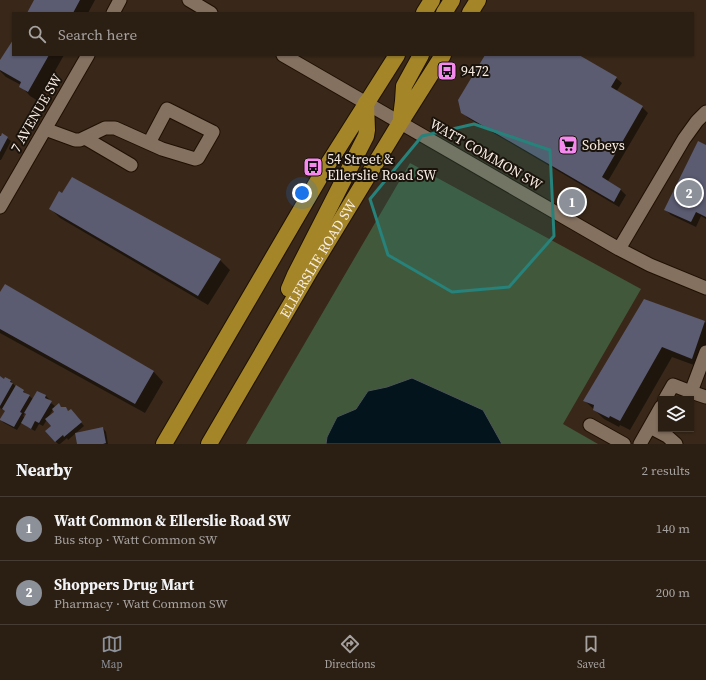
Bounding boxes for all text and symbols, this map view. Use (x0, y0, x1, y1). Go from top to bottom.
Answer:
search box (12, 12, 694, 56)
icon: search (26, 23, 48, 45)
text: Search here (58, 24, 137, 45)
bus stop icon: 9472 (436, 60, 458, 82)
place label: 9472 (461, 61, 489, 81)
street label: 7 AVENUE SW (5, 70, 67, 156)
street label: WATT COMMON SW (426, 114, 547, 195)
supermarket icon: Sobeys (557, 134, 579, 156)
place label: Sobeys (582, 135, 625, 155)
place label: 54 Street & Ellerslie Road SW (327, 149, 437, 185)
bus stop icon: 54 Street & Ellerslie Road SW (302, 156, 324, 178)
pin: 2 (676, 178, 702, 208)
your location (292, 183, 312, 203)
pin: 1 (559, 187, 585, 217)
street label: ELLERSLIE ROAD SW (275, 195, 362, 322)
map controls (658, 396, 694, 432)
button: layers (658, 396, 694, 432)
text: Nearby (16, 458, 72, 482)
text: 2 results (642, 462, 690, 479)
text: Watt Common & Ellerslie Road SW (54, 510, 291, 531)
text: 1 (25, 520, 33, 537)
text: 140 m (656, 520, 690, 537)
text: Bus stop · Watt Common SW (54, 531, 218, 548)
text: Shoppers Drug Mart (54, 574, 194, 595)
text: 2 (25, 584, 33, 601)
text: 200 m (656, 584, 690, 601)
text: Pharmacy · Watt Common SW (54, 595, 228, 612)
tab: Map (101, 633, 123, 672)
tab: Directions (324, 633, 375, 672)
tab: Saved (577, 633, 605, 672)

